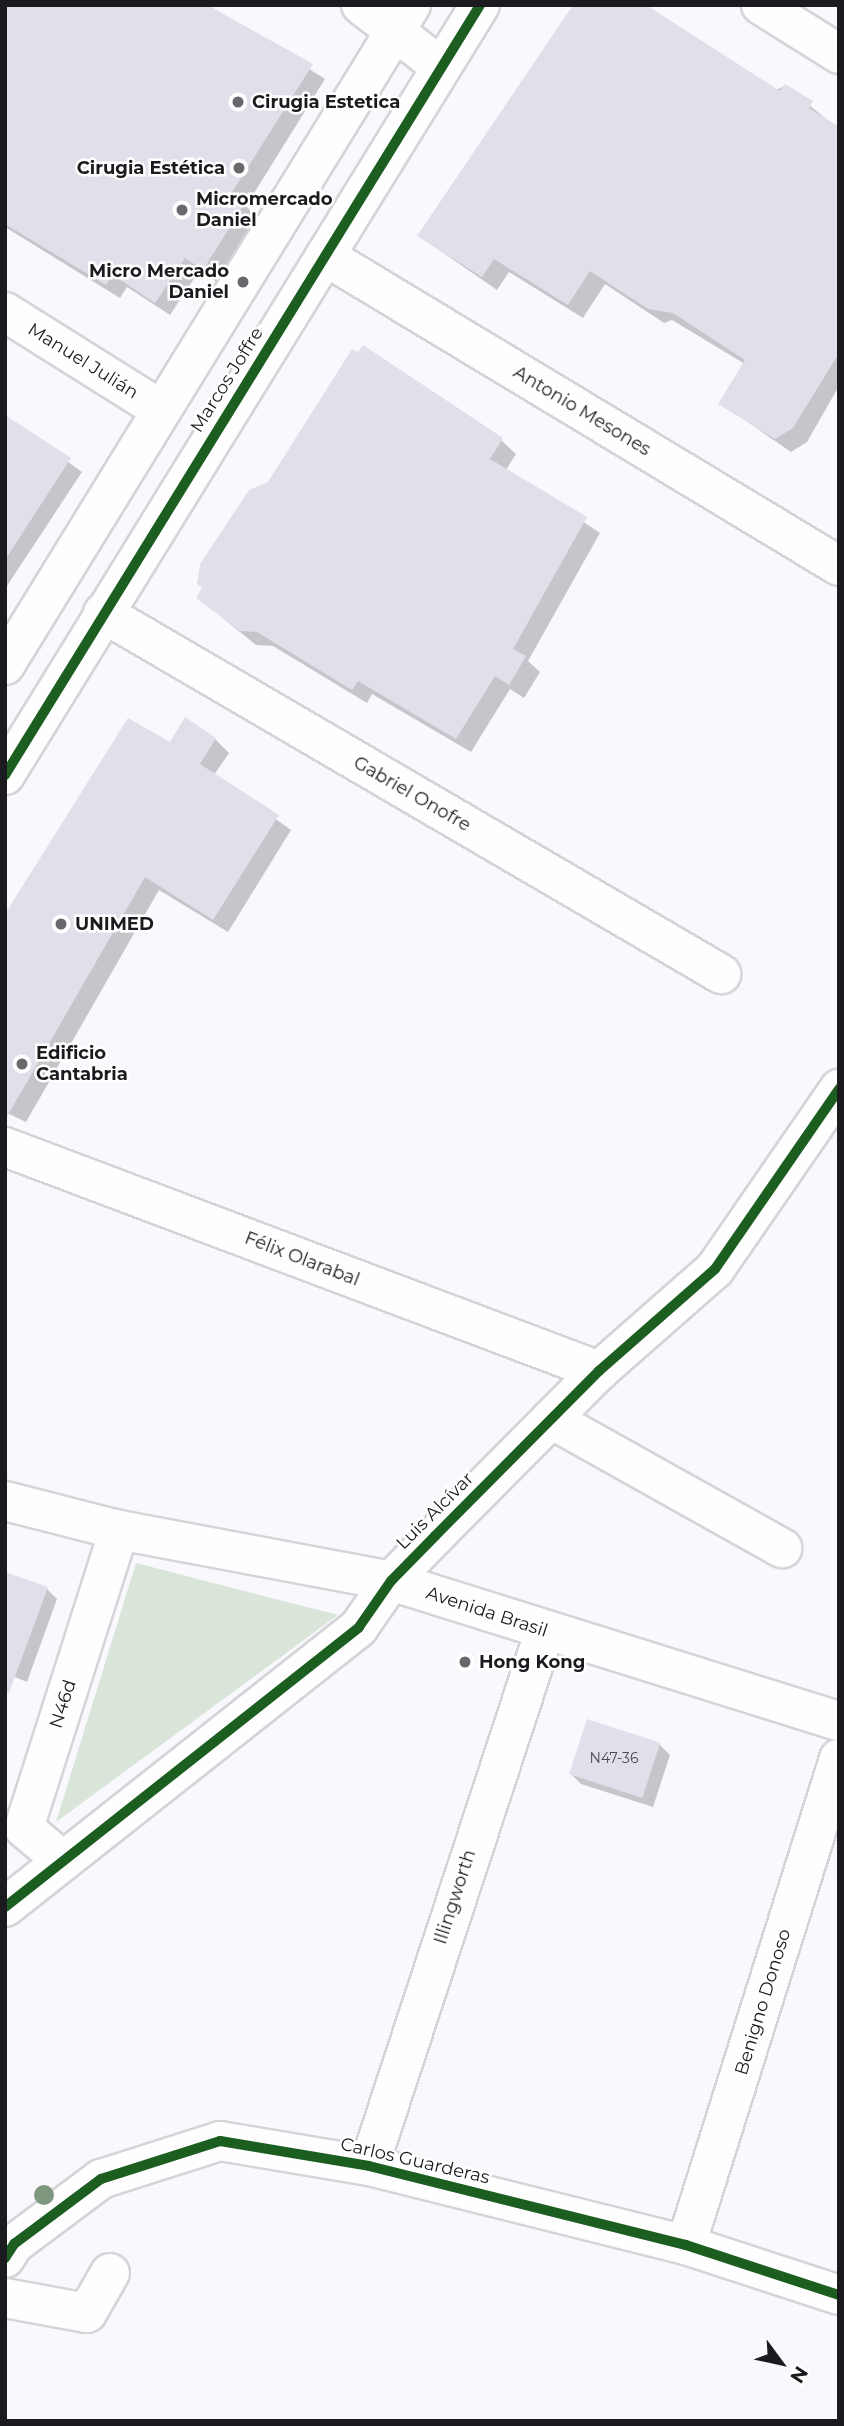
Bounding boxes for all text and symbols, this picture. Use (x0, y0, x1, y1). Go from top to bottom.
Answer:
place label: Cirugia Estetica (252, 91, 400, 113)
marker: Cirugia Estetica (230, 94, 246, 110)
place label: Cirugia Estética (77, 157, 225, 179)
marker: Cirugia Estética (231, 160, 247, 176)
place label: Micromercado Daniel (196, 189, 333, 232)
marker: Micromercado Daniel (174, 202, 190, 218)
place label: Micro Mercado Daniel (89, 261, 229, 304)
marker: Micro Mercado Daniel (235, 274, 251, 290)
street label: Manuel Julián (24, 318, 142, 404)
street label: Marcos Joffre (186, 323, 268, 437)
street label: Antonio Mesones (509, 361, 655, 461)
street label: Gabriel Onofre (350, 752, 474, 836)
place label: UNIMED (75, 913, 154, 935)
marker: UNIMED (53, 916, 69, 932)
place label: Edificio Cantabria (36, 1043, 128, 1086)
marker: Edificio Cantabria (14, 1056, 30, 1072)
street label: Félix Olarabal (242, 1227, 362, 1291)
street label: Luis Alcívar (392, 1468, 478, 1554)
street label: Avenida Brasil (424, 1582, 550, 1642)
place label: Hong Kong (479, 1651, 585, 1673)
marker: Hong Kong (457, 1654, 473, 1670)
street label: N46d (45, 1677, 81, 1731)
house number: N47-36 (590, 1750, 638, 1766)
street label: Illingworth (430, 1847, 480, 1947)
street label: Benigno Donoso (731, 1926, 795, 2078)
street label: Carlos Guarderas (338, 2133, 492, 2189)
north arrow (746, 2328, 816, 2398)
text: N (785, 2362, 813, 2387)

